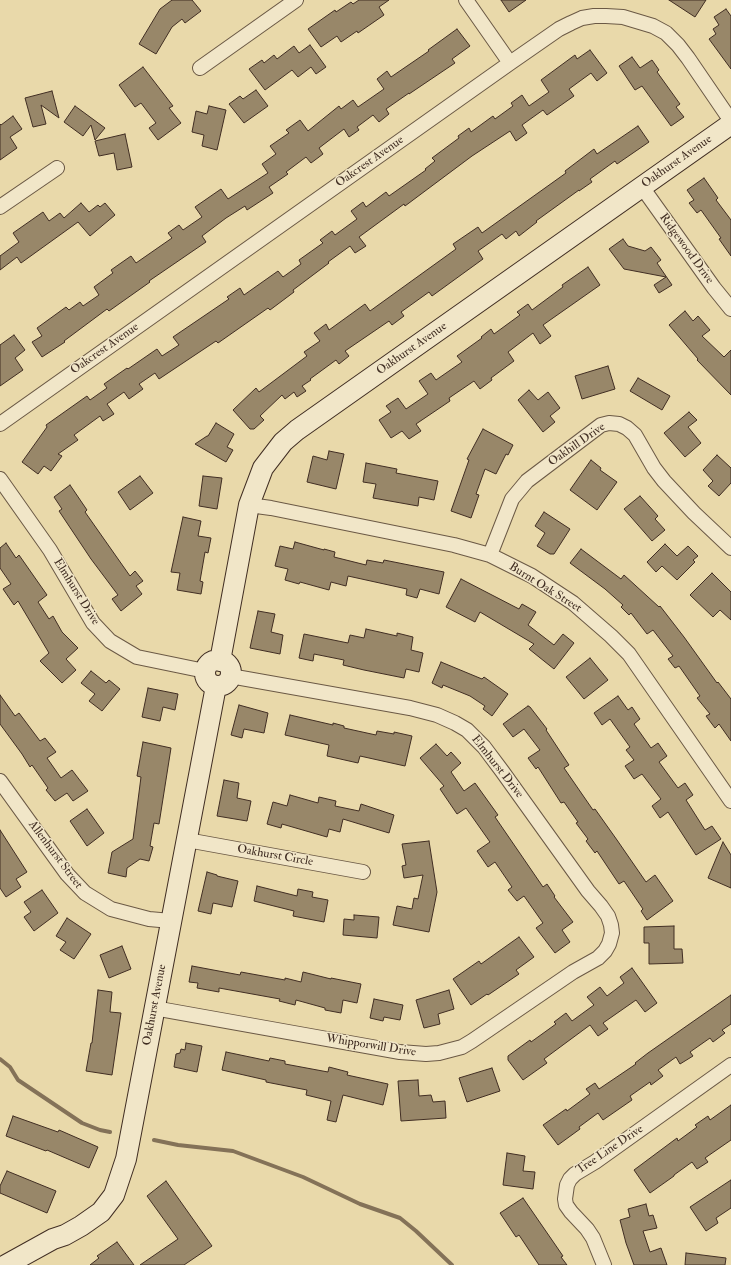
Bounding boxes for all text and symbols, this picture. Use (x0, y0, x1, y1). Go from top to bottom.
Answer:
street label: Oakhurst Avenue (639, 132, 715, 192)
street label: Oakcrest Avenue (333, 133, 407, 191)
street label: Ridgewood Drive (656, 211, 716, 287)
street label: Oakhurst Avenue (374, 319, 450, 379)
street label: Oakcrest Avenue (68, 320, 142, 378)
street label: Oakhill Drive (546, 420, 608, 470)
street label: Elmhurst Drive (50, 556, 102, 628)
street label: Burnt Oak Street (506, 560, 584, 616)
street label: Elmhurst Drive (468, 733, 526, 801)
street label: Allenhurst Street (25, 818, 85, 892)
street label: Oakhurst Circle (236, 842, 314, 870)
street label: Oakhurst Avenue (140, 963, 170, 1047)
street label: Whipporwill Drive (325, 1032, 417, 1060)
street label: Tree Line Drive (574, 1122, 646, 1178)

